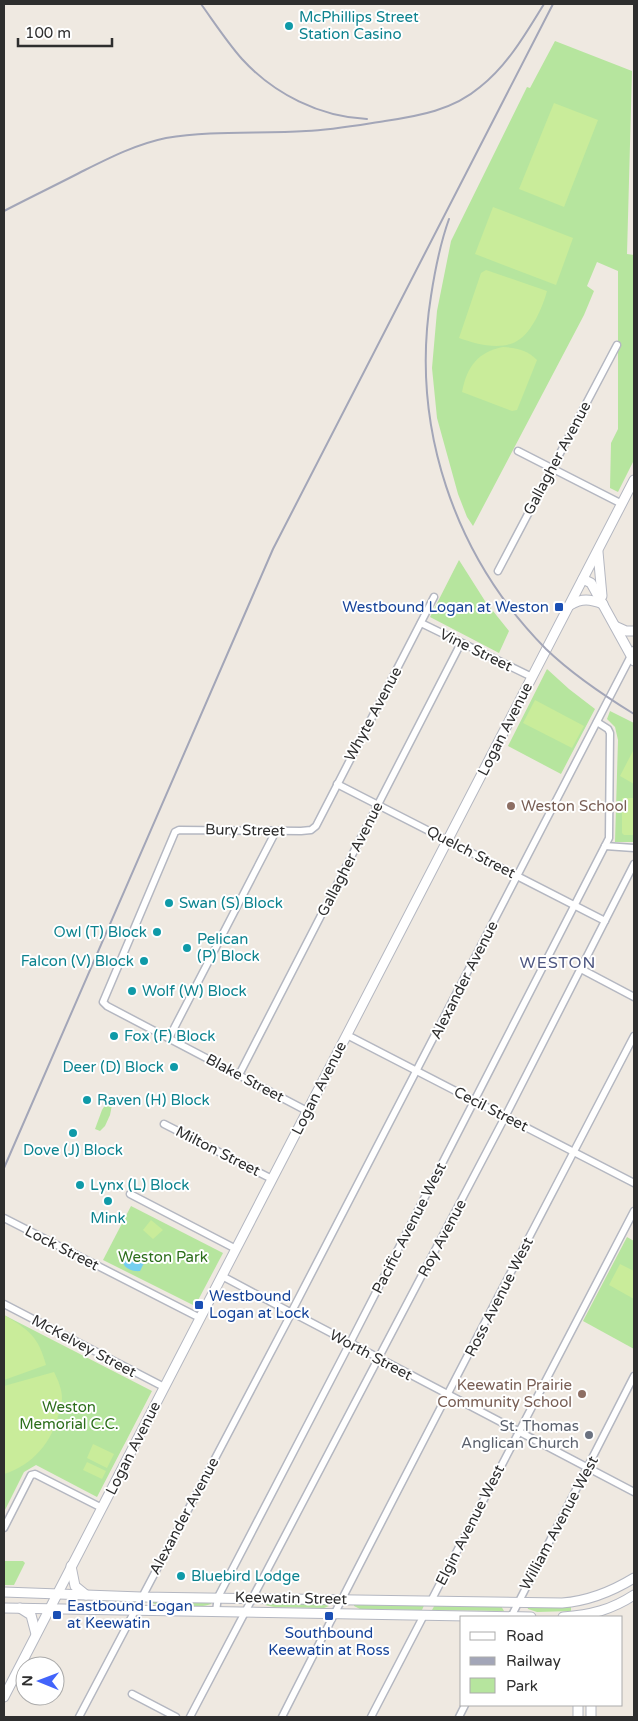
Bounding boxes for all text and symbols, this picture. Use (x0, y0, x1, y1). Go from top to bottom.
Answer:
place label: McPhillips Street Station Casino (299, 8, 419, 43)
scale bar (18, 15, 111, 47)
marker: McPhillips Street Station Casino (283, 20, 295, 32)
text: 100 m (25, 24, 71, 42)
street label: Gallagher Avenue (519, 398, 595, 518)
place label: Westbound Logan at Weston (342, 598, 549, 616)
marker: Westbound Logan at Weston (553, 601, 565, 613)
street label: Vine Street (437, 625, 515, 675)
street label: Whyte Avenue (341, 664, 405, 764)
street label: Logan Avenue (474, 679, 536, 779)
place label: Weston School (521, 797, 627, 815)
street label: Gallagher Avenue (313, 799, 387, 919)
marker: Weston School (505, 800, 517, 812)
street label: Bury Street (205, 820, 285, 840)
street label: Quelch Street (424, 822, 519, 882)
place label: Swan (S) Block (179, 894, 283, 912)
marker: Swan (S) Block (163, 897, 175, 909)
street label: Alexander Avenue (426, 918, 502, 1042)
place label: Owl (T) Block (54, 923, 147, 941)
marker: Owl (T) Block (151, 926, 163, 938)
place label: Pelican (P) Block (197, 930, 260, 965)
marker: Pelican (P) Block (181, 942, 193, 954)
place label: Falcon (V) Block (21, 952, 134, 970)
district label: WESTON (520, 953, 596, 973)
marker: Falcon (V) Block (138, 955, 150, 967)
place label: Wolf (W) Block (142, 982, 247, 1000)
marker: Wolf (W) Block (126, 985, 138, 997)
place label: Fox (F) Block (124, 1027, 215, 1045)
marker: Fox (F) Block (108, 1030, 120, 1042)
street label: Logan Avenue (288, 1038, 350, 1138)
street label: Blake Street (203, 1050, 287, 1106)
place label: Deer (D) Block (63, 1058, 164, 1076)
marker: Deer (D) Block (168, 1061, 180, 1073)
street label: Cecil Street (451, 1083, 531, 1136)
place label: Raven (H) Block (97, 1091, 210, 1109)
marker: Raven (H) Block (81, 1094, 93, 1106)
street label: Milton Street (173, 1122, 264, 1180)
marker: Dove (J) Block (67, 1127, 79, 1139)
place label: Dove (J) Block (23, 1141, 123, 1159)
street label: Pacific Avenue West (368, 1159, 450, 1297)
place label: Lynx (L) Block (90, 1176, 189, 1194)
marker: Lynx (L) Block (74, 1179, 86, 1191)
marker: Mink (102, 1195, 114, 1207)
street label: Roy Avenue (414, 1196, 470, 1280)
place label: Mink (90, 1209, 126, 1227)
street label: Lock Street (22, 1222, 102, 1274)
street label: Ross Avenue West (461, 1234, 537, 1360)
park label: Weston Park (118, 1248, 208, 1266)
place label: Westbound Logan at Lock (209, 1287, 310, 1322)
marker: Westbound Logan at Lock (193, 1299, 205, 1311)
street label: McKelvey Street (29, 1311, 140, 1381)
street label: Worth Street (327, 1326, 416, 1384)
place label: Keewatin Prairie Community School (437, 1376, 572, 1411)
marker: Keewatin Prairie Community School (576, 1388, 588, 1400)
park label: Weston Memorial C.C. (19, 1398, 119, 1433)
street label: Logan Avenue (102, 1398, 164, 1498)
place label: St. Thomas Anglican Church (461, 1417, 579, 1452)
marker: St. Thomas Anglican Church (583, 1429, 595, 1441)
street label: William Avenue West (516, 1453, 602, 1593)
street label: Alexander Avenue (145, 1454, 223, 1578)
street label: Elgin Avenue West (432, 1461, 508, 1588)
place label: Bluebird Lodge (191, 1567, 300, 1585)
marker: Bluebird Lodge (175, 1570, 187, 1582)
street label: Keewatin Street (235, 1588, 348, 1608)
place label: Eastbound Logan at Keewatin (67, 1597, 193, 1632)
marker: Eastbound Logan at Keewatin (51, 1609, 63, 1621)
marker: Southbound Keewatin at Ross (323, 1610, 335, 1622)
legend (460, 1616, 623, 1706)
place label: Southbound Keewatin at Ross (268, 1624, 390, 1659)
text: Road (506, 1627, 544, 1645)
text: Railway (506, 1652, 561, 1670)
north arrow (15, 1656, 65, 1706)
text: N (19, 1675, 36, 1687)
text: Park (506, 1677, 538, 1695)

